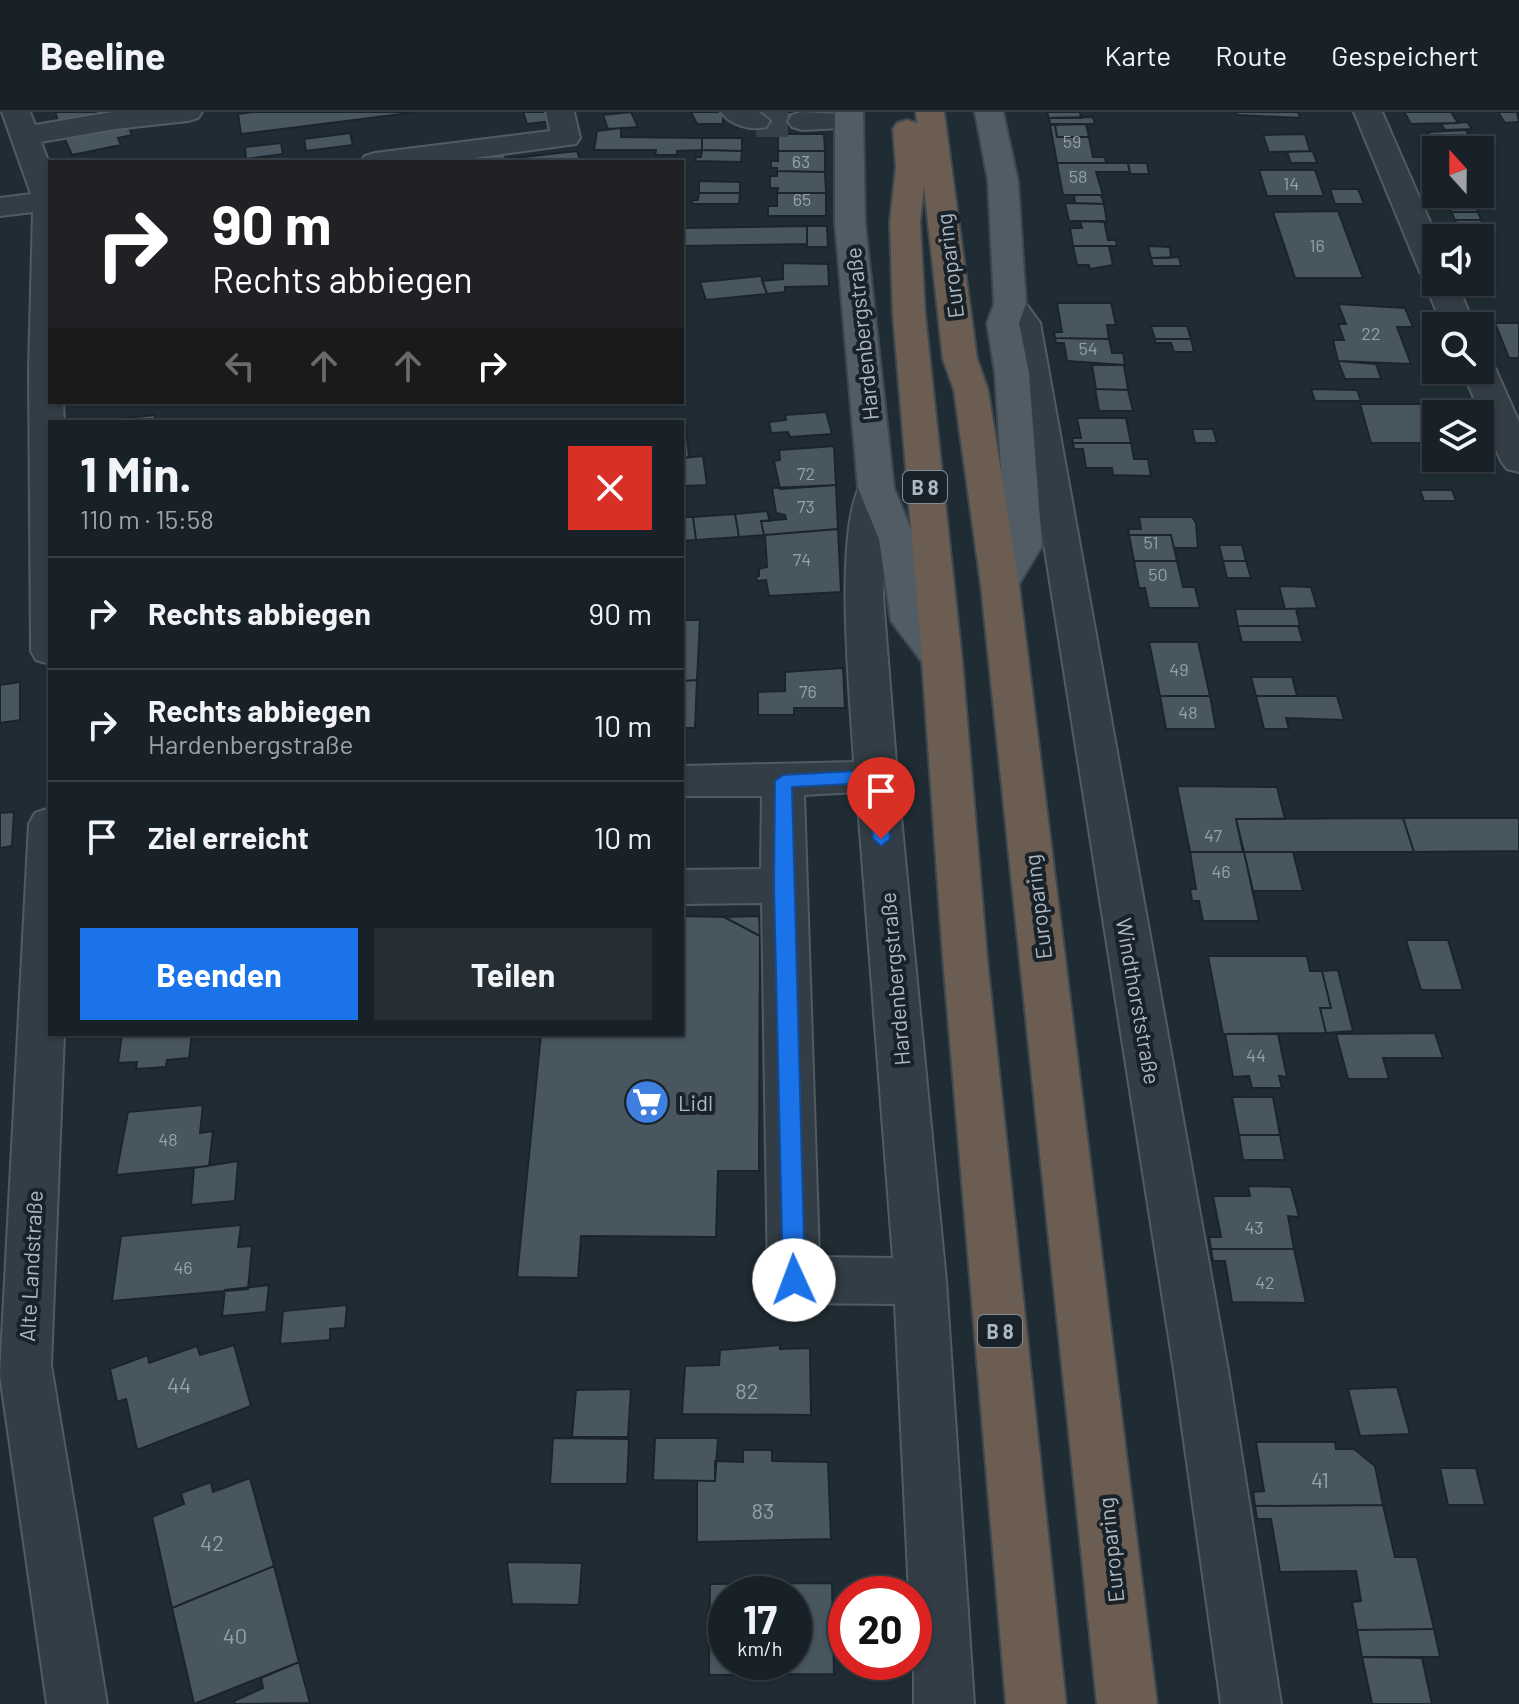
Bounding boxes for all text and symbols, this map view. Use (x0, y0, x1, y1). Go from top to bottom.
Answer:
text: Beeline (40, 32, 165, 78)
text: Karte (1105, 38, 1171, 72)
text: Route (1215, 38, 1287, 72)
text: Gespeichert (1331, 38, 1479, 72)
house number: 59 (1063, 130, 1081, 152)
north arrow (1422, 136, 1494, 208)
map controls (1422, 136, 1494, 472)
house number: 63 (792, 150, 810, 172)
house number: 58 (1069, 165, 1087, 187)
house number: 14 (1283, 172, 1299, 194)
house number: 65 (793, 188, 811, 210)
text: 90 m (212, 189, 332, 256)
icon: right (80, 192, 184, 296)
street label: Europaring (930, 212, 968, 320)
button: sound (1422, 224, 1494, 296)
house number: 16 (1309, 234, 1325, 256)
street label: Hardenbergstraße (839, 246, 883, 422)
text: Rechts abbiegen (212, 257, 473, 300)
button: search (1422, 312, 1494, 384)
house number: 22 (1361, 322, 1381, 344)
house number: 54 (1078, 337, 1098, 359)
icon: left (218, 344, 262, 388)
icon: ahead (302, 344, 346, 388)
icon: ahead (386, 344, 430, 388)
icon: right (470, 344, 514, 388)
button: layers (1422, 400, 1494, 472)
text: 1 Min. (80, 444, 192, 502)
button: close (568, 446, 652, 530)
house number: 72 (797, 462, 815, 484)
road number: B 8 (903, 471, 947, 503)
house number: 73 (797, 495, 815, 517)
text: 110 m · 15:58 (80, 503, 214, 534)
house number: 51 (1143, 531, 1159, 553)
house number: 74 (793, 548, 811, 570)
house number: 50 (1148, 563, 1168, 585)
icon: right (80, 591, 124, 635)
text: Rechts abbiegen (148, 595, 371, 631)
text: 90 m (589, 595, 652, 631)
house number: 49 (1169, 658, 1189, 680)
house number: 76 (799, 680, 817, 702)
text: Rechts abbiegen (148, 692, 371, 728)
house number: 48 (1178, 701, 1198, 723)
icon: right (80, 703, 124, 747)
text: 10 m (594, 707, 652, 743)
text: Hardenbergstraße (148, 728, 353, 759)
pin (847, 757, 915, 839)
icon: arrive (859, 769, 903, 813)
icon: arrive (80, 815, 124, 859)
text: Ziel erreicht (148, 819, 309, 855)
text: 10 m (594, 819, 652, 855)
house number: 47 (1204, 824, 1222, 846)
street label: Europaring (1018, 853, 1056, 961)
house number: 46 (1211, 860, 1231, 882)
street label: Hardenbergstraße (873, 891, 915, 1067)
street label: Windthorststraße (1112, 916, 1166, 1086)
button: Beenden (80, 928, 358, 1020)
button: Teilen (374, 928, 652, 1020)
house number: 44 (1246, 1044, 1266, 1066)
supermarket icon: Lidl (623, 1078, 671, 1126)
place label: Lidl (678, 1089, 713, 1115)
house number: 48 (158, 1128, 178, 1150)
street label: Alte Landstraße (13, 1190, 47, 1342)
house number: 43 (1244, 1216, 1264, 1238)
position arrow (752, 1238, 836, 1322)
house number: 46 (173, 1256, 193, 1278)
house number: 42 (1255, 1271, 1275, 1293)
road number: B 8 (978, 1315, 1022, 1347)
house number: 44 (167, 1371, 191, 1397)
house number: 82 (735, 1377, 759, 1403)
house number: 41 (1311, 1466, 1329, 1492)
street label: Europaring (1092, 1496, 1128, 1604)
house number: 83 (752, 1497, 774, 1523)
house number: 42 (200, 1529, 224, 1555)
speed limit sign: 20 (828, 1576, 932, 1680)
text: 17 (743, 1594, 777, 1642)
house number: 40 (223, 1622, 247, 1648)
text: km/h (737, 1636, 783, 1660)

